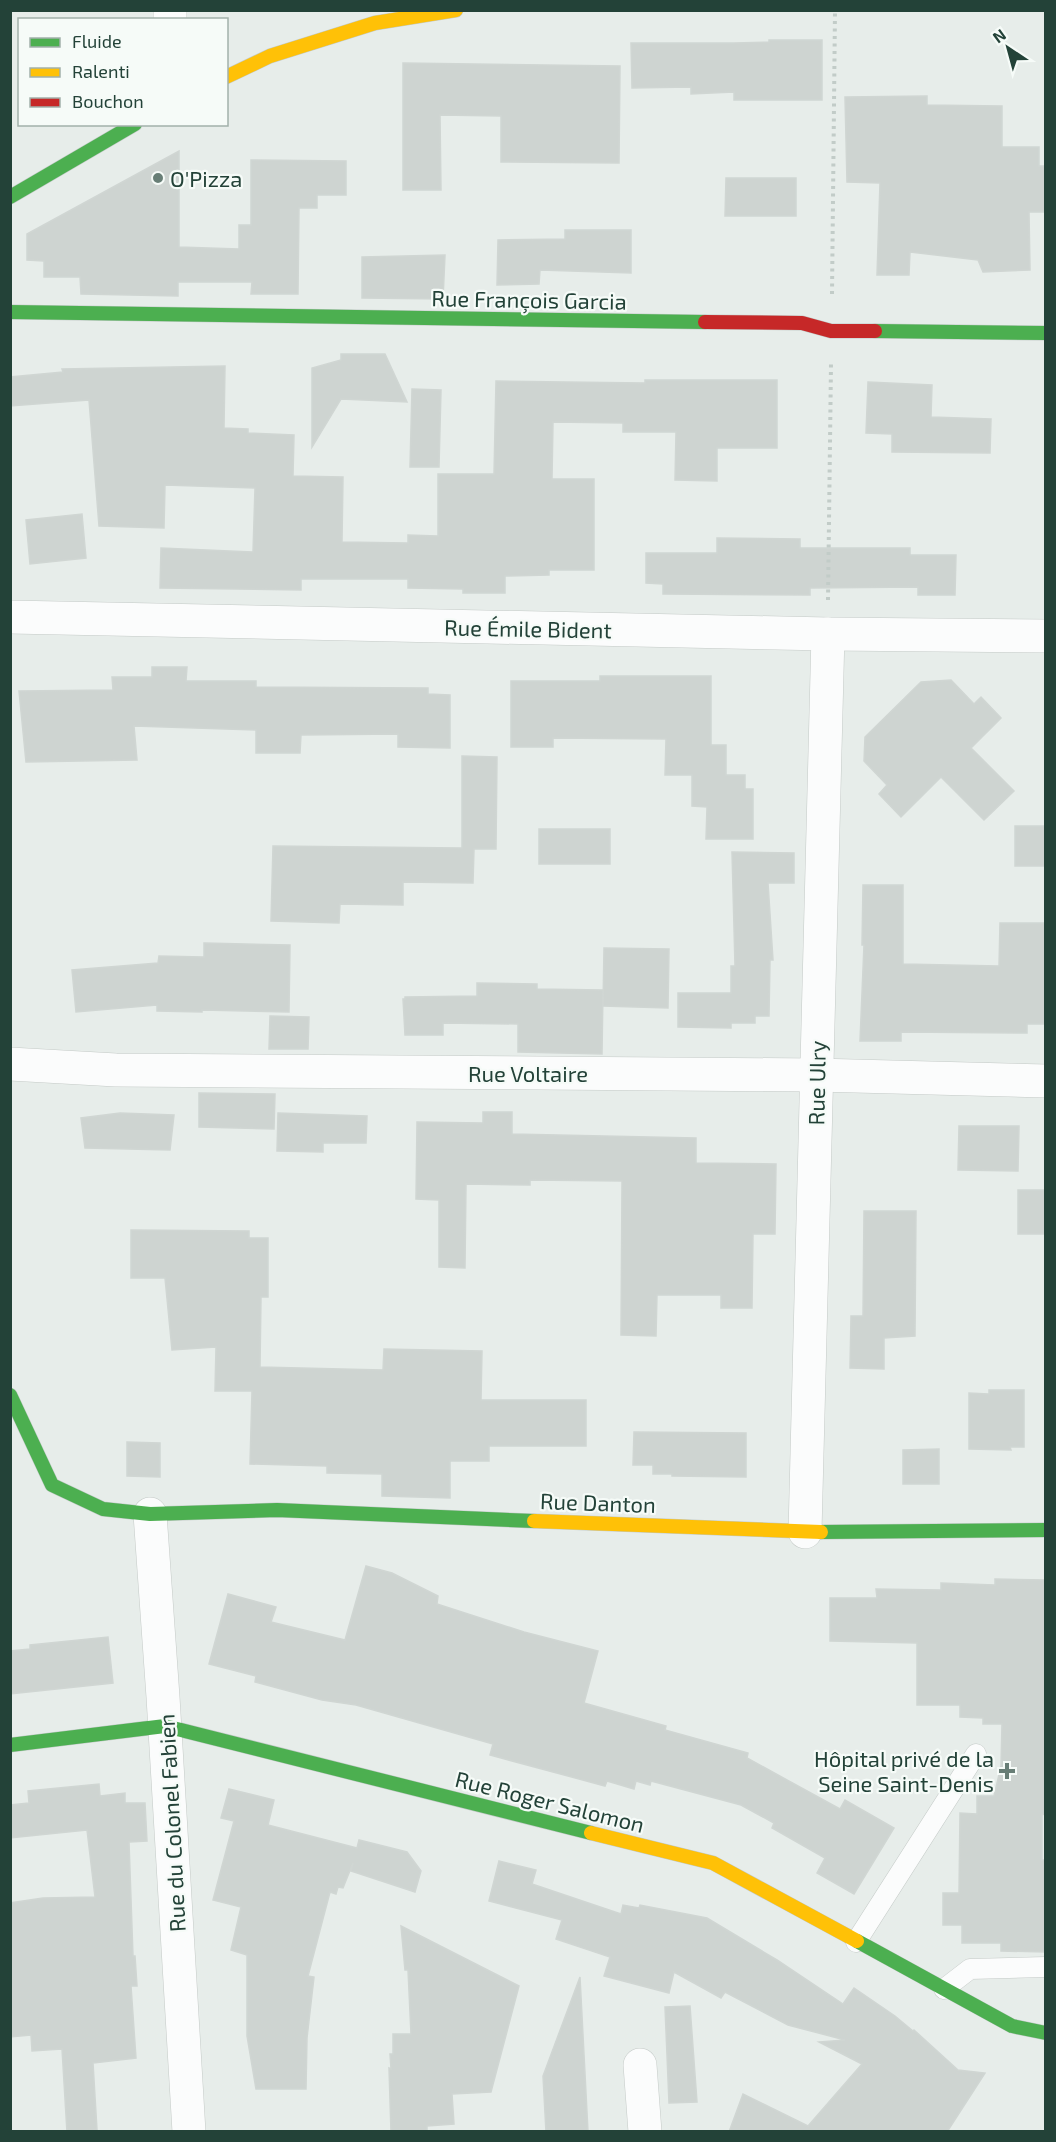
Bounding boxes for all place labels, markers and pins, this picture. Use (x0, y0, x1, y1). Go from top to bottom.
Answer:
place label: O'Pizza (170, 165, 242, 191)
marker: O'Pizza (151, 171, 165, 185)
place label: Hôpital privé de la Seine Saint-Denis (814, 1745, 994, 1796)
marker: Hôpital privé de la Seine Saint-Denis (998, 1762, 1016, 1780)

